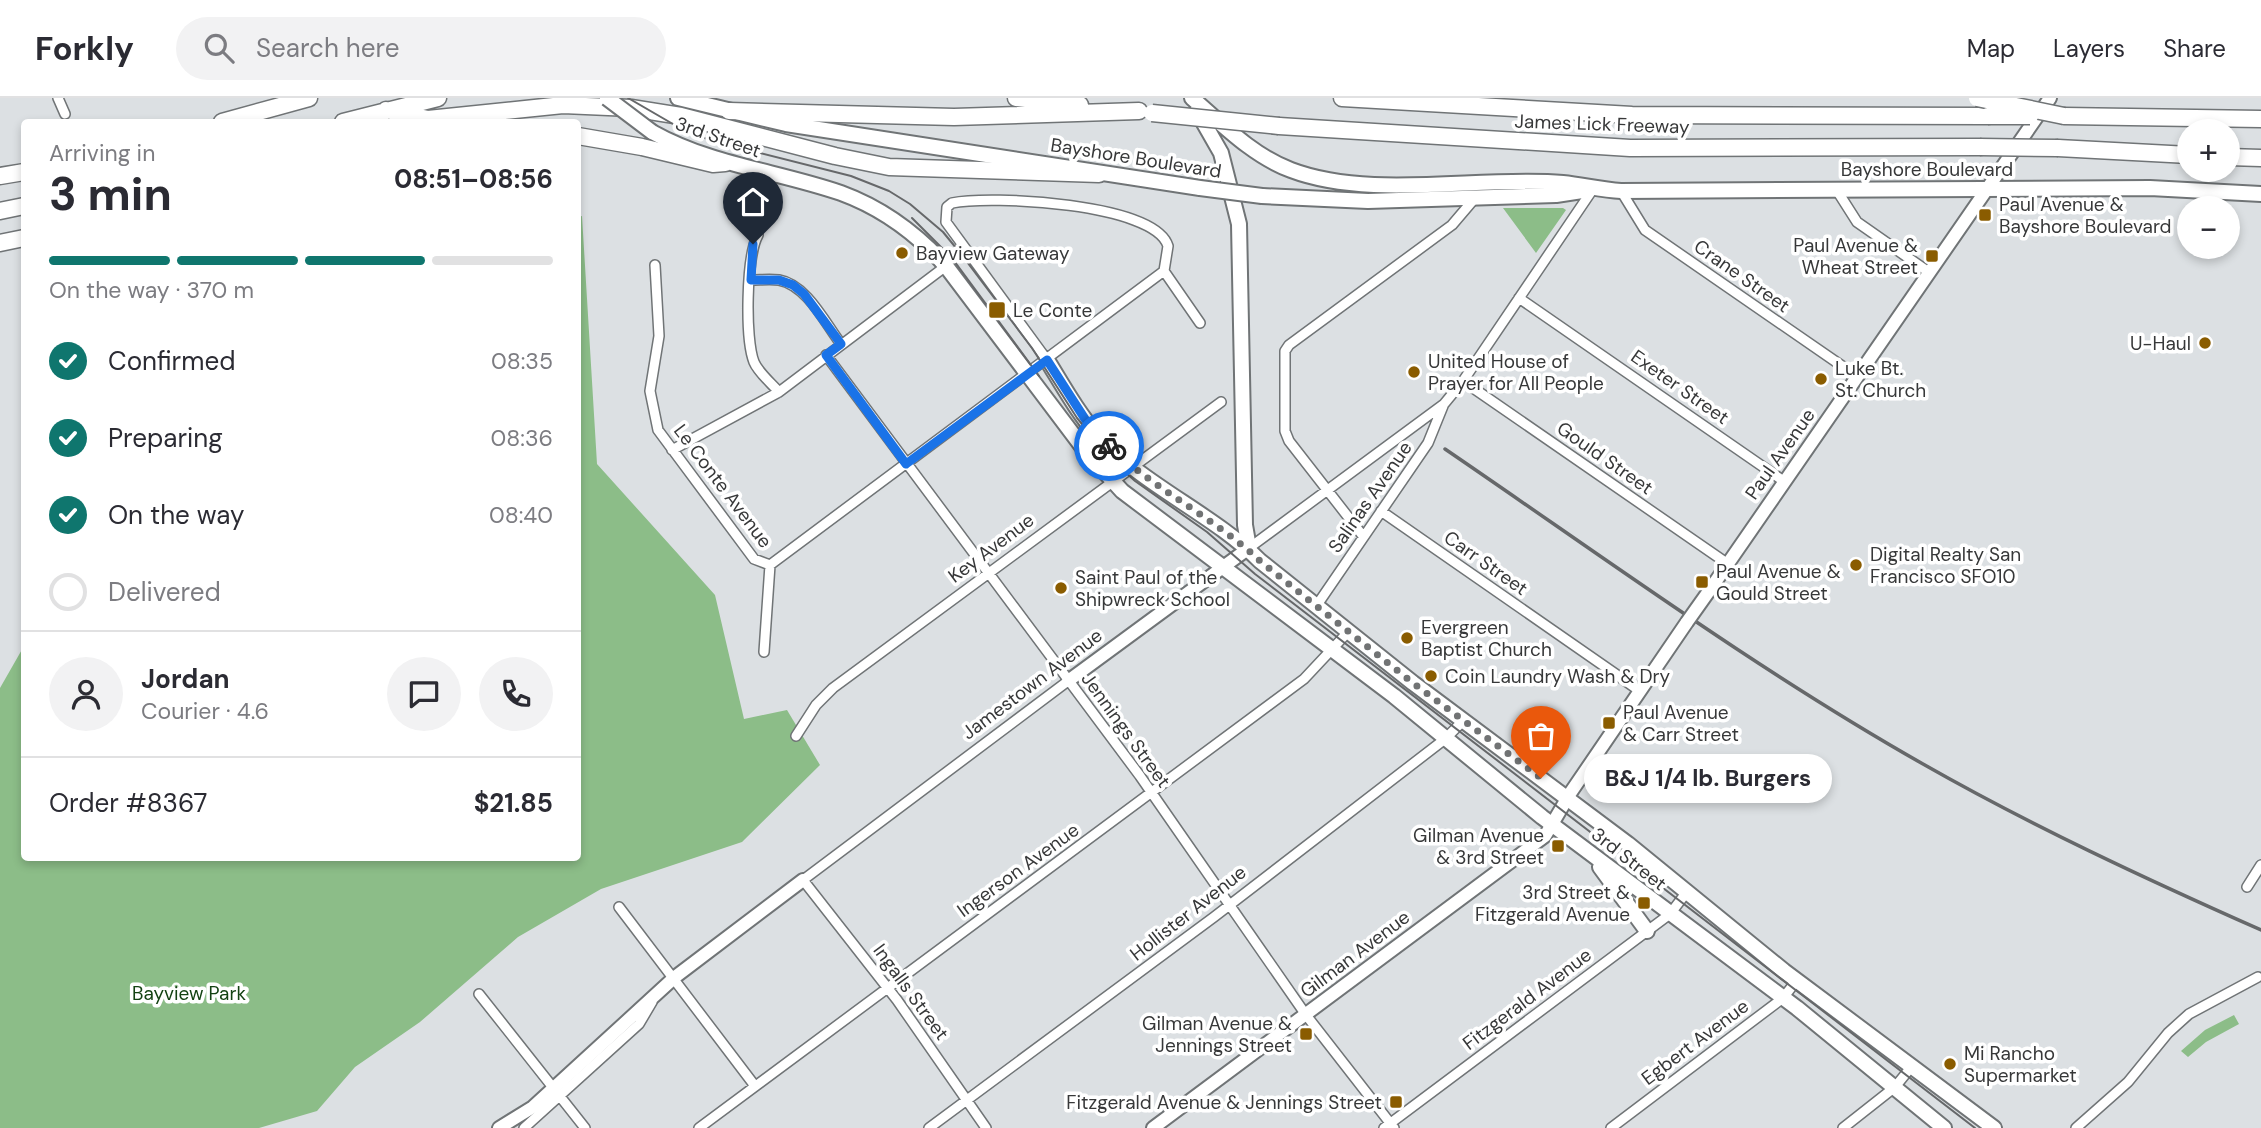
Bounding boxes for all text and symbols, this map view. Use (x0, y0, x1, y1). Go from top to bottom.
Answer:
search box (176, 17, 666, 80)
text: Forkly (35, 27, 134, 70)
icon: search (200, 29, 238, 67)
text: Search here (256, 31, 399, 65)
text: Map (1967, 33, 2015, 64)
text: Layers (2053, 33, 2125, 64)
text: Share (2163, 33, 2226, 64)
street label: James Lick Freeway (1514, 108, 1690, 140)
street label: 3rd Street (672, 111, 764, 163)
map controls (2177, 119, 2240, 259)
button: + (2177, 119, 2240, 182)
street label: Bayshore Boulevard (1049, 132, 1223, 184)
text: Arriving in (49, 138, 155, 168)
street label: Bayshore Boulevard (1841, 157, 2013, 182)
text: 08:51–08:56 (394, 162, 553, 196)
text: 3 min (49, 164, 172, 224)
pin (723, 172, 783, 244)
icon: home (734, 183, 772, 221)
place label: Paul Avenue & Bayshore Boulevard (1999, 192, 2171, 239)
button: − (2177, 196, 2240, 259)
marker: Paul Avenue & Bayshore Boulevard (1977, 207, 1993, 223)
place label: Paul Avenue & Wheat Street (1793, 233, 1918, 280)
street label: Crane Street (1689, 234, 1795, 318)
place label: Bayview Gateway (916, 241, 1070, 266)
marker: Bayview Gateway (894, 245, 910, 261)
marker: Paul Avenue & Wheat Street (1924, 248, 1940, 264)
text: On the way · 370 m (49, 275, 254, 305)
place label: Le Conte (1013, 298, 1092, 323)
marker: Le Conte (987, 300, 1007, 320)
place label: U-Haul (2130, 331, 2191, 356)
marker: U-Haul (2197, 335, 2213, 351)
icon: check (49, 342, 87, 380)
text: Confirmed (108, 344, 235, 378)
street label: Exeter Street (1626, 344, 1734, 430)
text: 08:35 (491, 346, 553, 376)
place label: United House of Prayer for All People (1428, 349, 1604, 396)
place label: Luke Bt. St. Church (1835, 356, 1926, 403)
marker: United House of Prayer for All People (1406, 364, 1422, 380)
marker: Luke Bt. St. Church (1813, 371, 1829, 387)
street label: Paul Avenue (1739, 404, 1821, 504)
courier (1074, 411, 1144, 481)
street label: Gould Street (1552, 416, 1658, 500)
icon: check (49, 419, 87, 457)
street label: Le Conte Avenue (668, 419, 778, 553)
text: Preparing (108, 421, 223, 455)
text: 08:36 (491, 423, 553, 453)
icon: bike (1090, 427, 1128, 465)
street label: Salinas Avenue (1322, 436, 1418, 558)
icon: check (49, 496, 87, 534)
text: On the way (108, 498, 244, 532)
text: 08:40 (489, 500, 553, 530)
street label: Key Avenue (943, 508, 1039, 588)
street label: Carr Street (1439, 525, 1533, 601)
place label: Digital Realty San Francisco SFO10 (1870, 542, 2021, 589)
marker: Digital Realty San Francisco SFO10 (1848, 557, 1864, 573)
place label: Paul Avenue & Gould Street (1716, 559, 1841, 606)
place label: Saint Paul of the Shipwreck School (1075, 565, 1230, 612)
marker: Paul Avenue & Gould Street (1694, 574, 1710, 590)
text: Delivered (108, 575, 221, 609)
marker: Saint Paul of the Shipwreck School (1053, 580, 1069, 596)
place label: Evergreen Baptist Church (1421, 615, 1552, 662)
street label: Jamestown Avenue (957, 623, 1107, 745)
marker: Evergreen Baptist Church (1399, 630, 1415, 646)
button: person (49, 657, 123, 731)
button: chat (387, 657, 461, 731)
button: phone (479, 657, 553, 731)
text: Jordan (141, 662, 230, 696)
place label: Coin Laundry Wash & Dry (1445, 664, 1671, 689)
street label: Jennings Street (1076, 667, 1176, 793)
marker: Coin Laundry Wash & Dry (1423, 668, 1439, 684)
text: Courier · 4.6 (141, 696, 269, 726)
place label: Paul Avenue & Carr Street (1623, 700, 1739, 747)
pin (1511, 706, 1571, 778)
marker: Paul Avenue & Carr Street (1601, 715, 1617, 731)
icon: bag (1522, 717, 1560, 755)
callout: B&J 1/4 lb. Burgers (1583, 754, 1831, 802)
text: B&J 1/4 lb. Burgers (1605, 763, 1811, 793)
text: Order #8367 (49, 786, 207, 820)
text: $21.85 (474, 786, 553, 820)
street label: Ingerson Avenue (952, 817, 1084, 923)
street label: 3rd Street (1586, 822, 1672, 896)
place label: Gilman Avenue & 3rd Street (1413, 823, 1544, 870)
marker: Gilman Avenue & 3rd Street (1550, 838, 1566, 854)
street label: Hollister Avenue (1125, 860, 1251, 966)
place label: 3rd Street & Fitzgerald Avenue (1475, 880, 1630, 927)
marker: 3rd Street & Fitzgerald Avenue (1636, 895, 1652, 911)
street label: Gilman Avenue (1295, 905, 1415, 1003)
street label: Ingalls Street (868, 939, 954, 1045)
street label: Fitzgerald Avenue (1458, 942, 1596, 1056)
park label: Bayview Park (132, 981, 246, 1006)
street label: Egbert Avenue (1636, 993, 1754, 1091)
place label: Gilman Avenue & Jennings Street (1142, 1011, 1292, 1058)
marker: Gilman Avenue & Jennings Street (1298, 1026, 1314, 1042)
place label: Mi Rancho Supermarket (1964, 1041, 2077, 1088)
marker: Mi Rancho Supermarket (1942, 1056, 1958, 1072)
place label: Fitzgerald Avenue & Jennings Street (1066, 1090, 1382, 1115)
marker: Fitzgerald Avenue & Jennings Street (1388, 1094, 1404, 1110)

